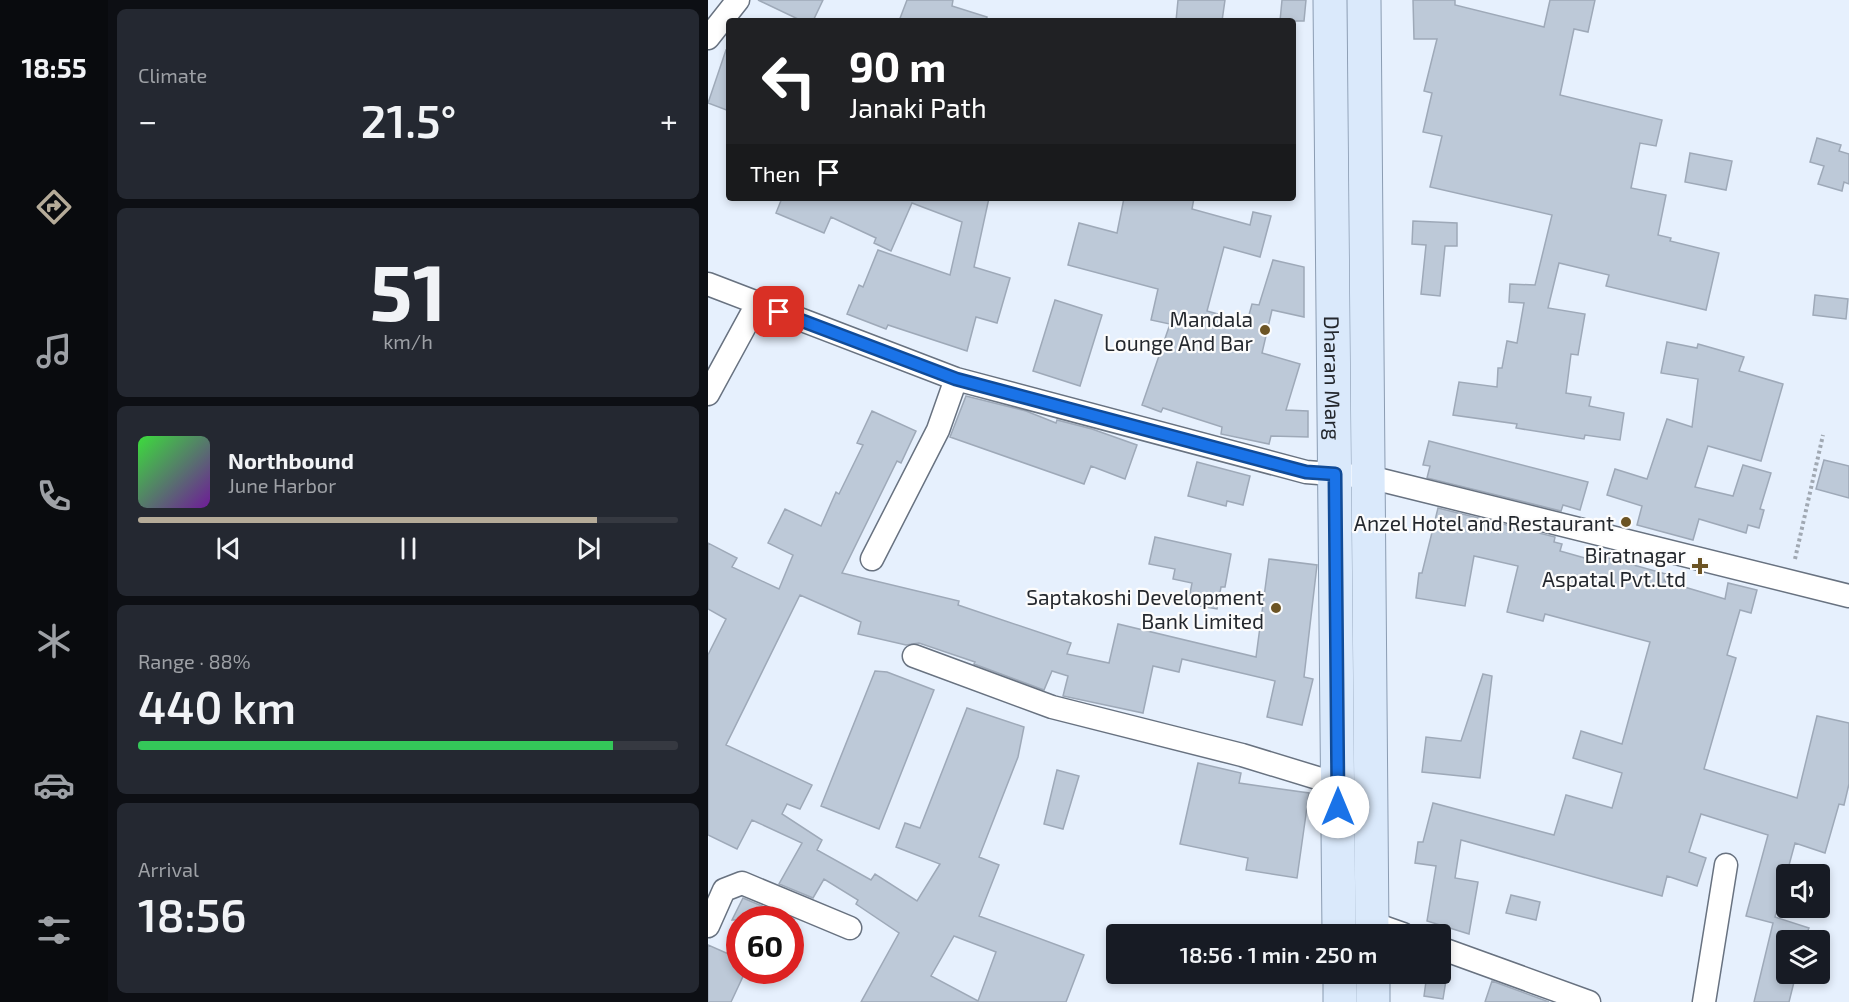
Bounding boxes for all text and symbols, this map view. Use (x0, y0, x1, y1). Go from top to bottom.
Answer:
text: 90 m (849, 40, 946, 90)
icon: left (750, 42, 828, 120)
text: 18:55 (21, 51, 87, 83)
text: Climate (138, 63, 207, 87)
text: Janaki Path (849, 91, 987, 123)
text: 21.5° (361, 93, 456, 147)
text: − (138, 100, 157, 140)
text: + (660, 100, 678, 140)
icon: arrive (812, 156, 845, 189)
text: Then (750, 160, 800, 186)
icon: directions (33, 186, 75, 228)
text: 51 (370, 243, 446, 337)
pin (753, 286, 804, 337)
icon: arrive (762, 295, 795, 328)
place label: Mandala Lounge And Bar (1104, 306, 1254, 355)
street label: Dharan Marg (1321, 316, 1347, 441)
marker: Mandala Lounge And Bar (1258, 323, 1272, 337)
text: km/h (383, 329, 433, 353)
icon: music (33, 330, 75, 372)
text: Northbound (228, 447, 354, 473)
text: June Harbor (228, 473, 336, 497)
icon: phone (33, 475, 75, 517)
place label: Anzel Hotel and Restaurant (1354, 510, 1614, 535)
marker: Anzel Hotel and Restaurant (1619, 515, 1633, 529)
icon: previous (212, 532, 245, 565)
icon: pause (392, 532, 425, 565)
icon: next (572, 532, 605, 565)
place label: Biratnagar Aspatal Pvt.Ltd (1542, 542, 1687, 591)
marker: Biratnagar Aspatal Pvt.Ltd (1691, 557, 1709, 575)
place label: Saptakoshi Development Bank Limited (1026, 584, 1264, 633)
marker: Saptakoshi Development Bank Limited (1269, 601, 1283, 615)
icon: climate (33, 620, 75, 662)
text: Range · 88% (138, 649, 251, 673)
text: 440 km (138, 679, 296, 733)
icon: car (33, 764, 75, 806)
position arrow (1306, 775, 1370, 839)
text: Arrival (138, 857, 199, 881)
map controls (1776, 864, 1830, 984)
button: sound (1776, 864, 1830, 918)
text: 18:56 (138, 887, 246, 941)
speed limit sign: 60 (726, 906, 804, 984)
icon: filters (33, 909, 75, 951)
button: layers (1776, 930, 1830, 984)
text: 18:56 · 1 min · 250 m (1180, 941, 1377, 967)

